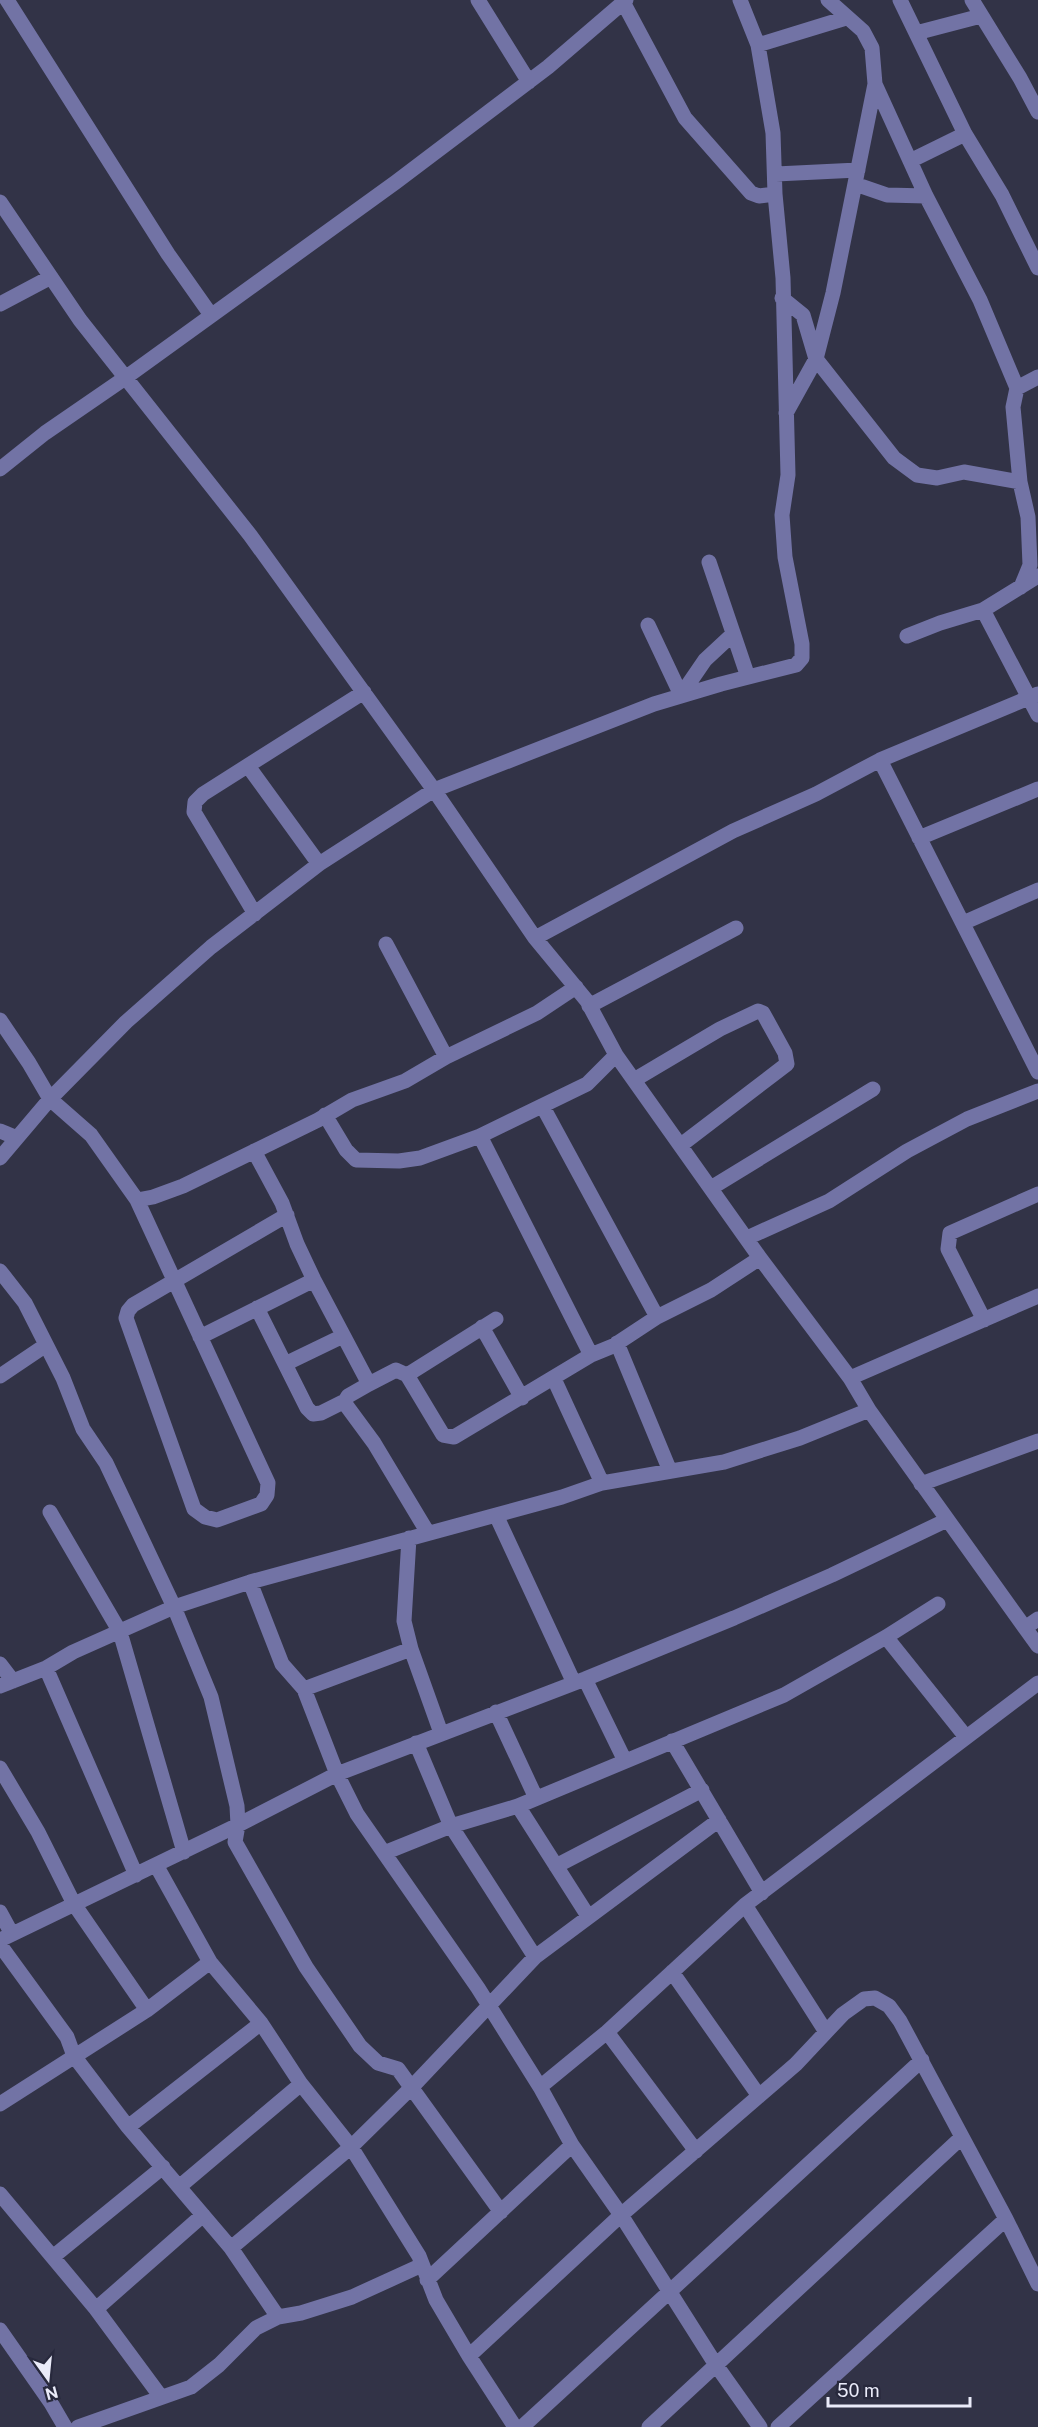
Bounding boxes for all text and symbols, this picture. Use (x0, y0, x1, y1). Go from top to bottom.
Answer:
north arrow (18, 2349, 78, 2409)
scale bar (828, 2370, 970, 2408)
text: 50 m (837, 2380, 880, 2401)
text: N (43, 2382, 60, 2404)

